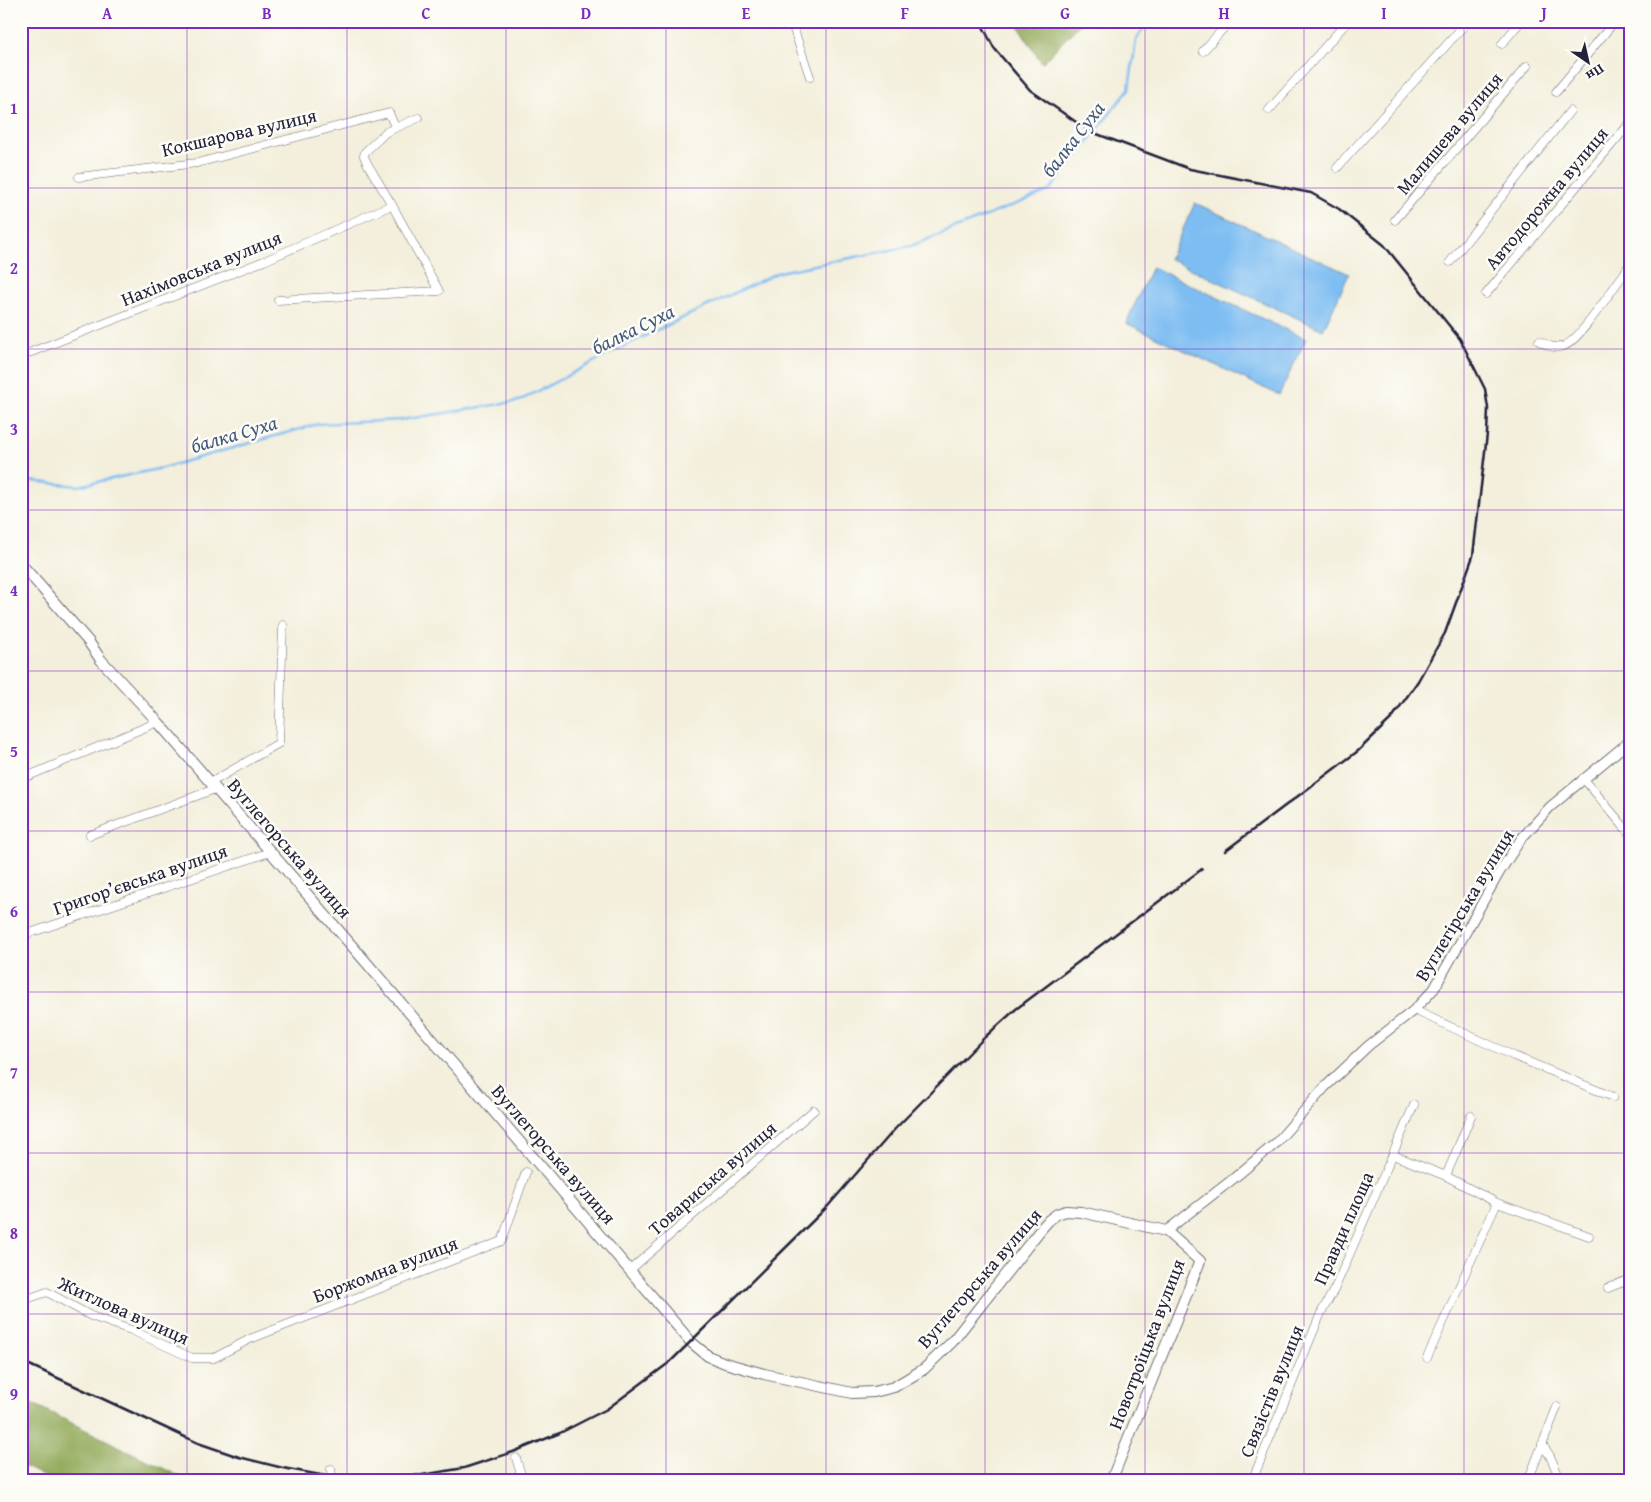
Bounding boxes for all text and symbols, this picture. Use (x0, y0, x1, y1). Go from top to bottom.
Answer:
text: A (102, 1, 113, 25)
text: B (262, 1, 272, 25)
text: C (421, 1, 431, 25)
text: D (581, 1, 591, 25)
text: E (742, 1, 751, 25)
text: F (901, 1, 909, 25)
text: G (1060, 1, 1070, 25)
text: H (1218, 1, 1230, 25)
text: I (1381, 1, 1387, 25)
text: J (1538, 1, 1547, 25)
north arrow (1564, 38, 1614, 88)
text: Пн (1582, 59, 1608, 86)
street label: Малишева вулиця (1389, 65, 1509, 200)
water label: балка Суха (1034, 94, 1112, 182)
text: 1 (10, 96, 18, 120)
street label: Кокшарова вулиця (159, 100, 320, 163)
street label: Автодорожна вулиця (1478, 120, 1614, 276)
street label: Нахімовська вулиця (117, 223, 286, 313)
text: 2 (10, 256, 18, 280)
water label: балка Суха (587, 296, 680, 361)
water label: балка Суха (187, 407, 281, 460)
text: 3 (10, 417, 18, 441)
text: 4 (10, 578, 18, 602)
text: 5 (10, 739, 18, 763)
street label: Вуглегорська вулиця (221, 772, 359, 924)
street label: Вуглегірська вулиця (1407, 823, 1521, 986)
street label: Григор’євська вулиця (49, 836, 231, 922)
text: 6 (10, 899, 18, 923)
text: 7 (10, 1060, 18, 1084)
street label: Вуглегорська вулиця (485, 1078, 623, 1230)
street label: Товариська вулиця (642, 1114, 783, 1242)
street label: Правди площа (1306, 1167, 1380, 1289)
street label: Вуглегорська вулиця (910, 1202, 1048, 1354)
text: 8 (10, 1221, 18, 1245)
street label: Боржомна вулиця (308, 1228, 462, 1310)
street label: Новотроїцька вулиця (1101, 1254, 1192, 1433)
street label: Житлова вулиця (53, 1268, 194, 1352)
street label: Связістів вулиця (1232, 1320, 1310, 1461)
text: 9 (10, 1382, 18, 1406)

